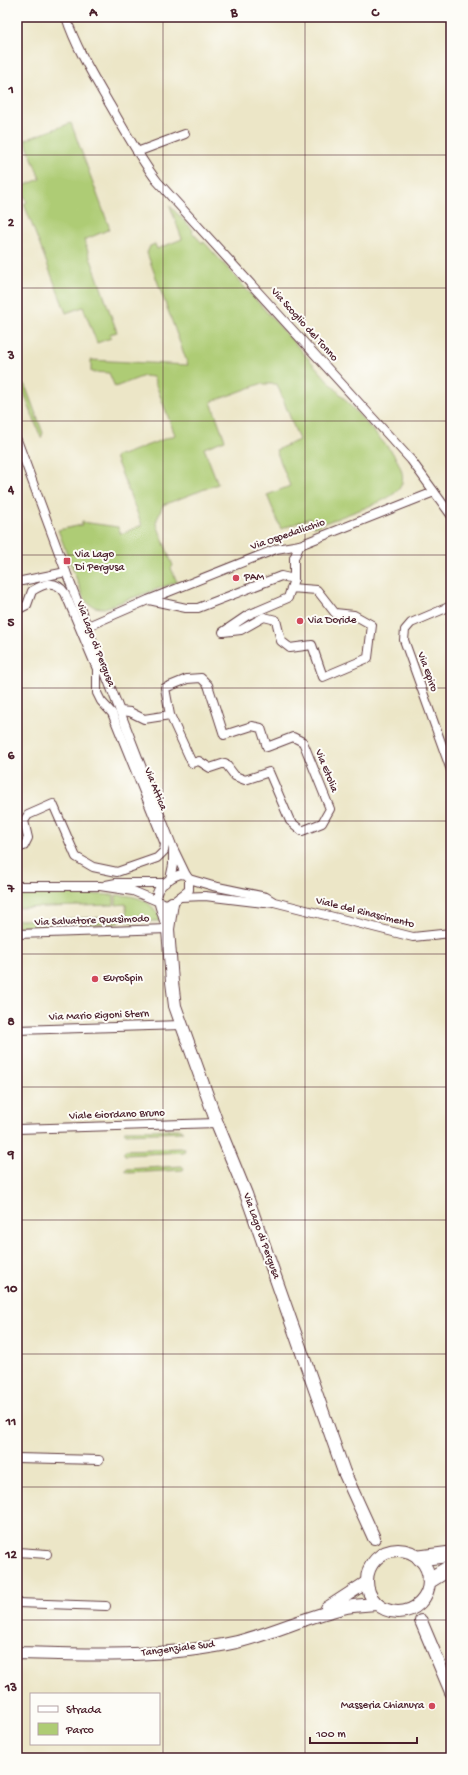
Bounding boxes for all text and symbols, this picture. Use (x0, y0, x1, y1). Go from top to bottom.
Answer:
text: A (88, 6, 98, 21)
text: B (230, 6, 239, 21)
text: C (370, 6, 380, 21)
text: 1 (7, 83, 14, 98)
text: 2 (8, 216, 15, 231)
street label: Via Scoglio del Tonno (267, 285, 340, 364)
text: 3 (7, 349, 15, 364)
text: 4 (7, 483, 15, 498)
street label: Via Ospedalicchio (248, 517, 327, 554)
place label: Via Lago Di Pergusa (74, 549, 125, 574)
marker: Via Lago Di Pergusa (62, 556, 72, 566)
place label: PAM (243, 572, 265, 584)
marker: PAM (231, 573, 241, 583)
street label: Via Lago di Pergusa (73, 599, 117, 689)
place label: Via Doride (307, 615, 357, 627)
text: 5 (8, 616, 15, 631)
marker: Via Doride (295, 616, 305, 626)
street label: Via Epiro (414, 650, 440, 694)
street label: Via Etolia (312, 747, 340, 795)
text: 6 (8, 749, 15, 764)
street label: Via Attica (141, 765, 169, 813)
text: 7 (7, 882, 16, 897)
street label: Viale del Rinascimento (314, 895, 416, 931)
street label: Via Salvatore Quasìmodo (33, 913, 150, 929)
place label: EuroSpin (103, 973, 144, 985)
marker: EuroSpin (90, 974, 100, 984)
street label: Via Mario Rigoni Stern (48, 1008, 150, 1024)
text: 8 (7, 1015, 15, 1030)
street label: Viale Giordano Bruno (68, 1107, 165, 1123)
text: 9 (7, 1148, 15, 1163)
street label: Via Lago di Pergusa (240, 1190, 282, 1281)
text: 10 (4, 1282, 18, 1297)
text: 11 (5, 1415, 16, 1430)
text: 12 (4, 1548, 17, 1563)
street label: Tangenziale Sud (140, 1638, 217, 1660)
text: 13 (4, 1681, 17, 1696)
legend (30, 1693, 160, 1745)
place label: Masseria Chianura (341, 1700, 425, 1712)
marker: Masseria Chianura (427, 1701, 437, 1711)
text: Strada (66, 1704, 101, 1718)
scale bar (310, 1719, 417, 1745)
text: Parco (65, 1724, 94, 1738)
text: 100 m (315, 1728, 346, 1742)

